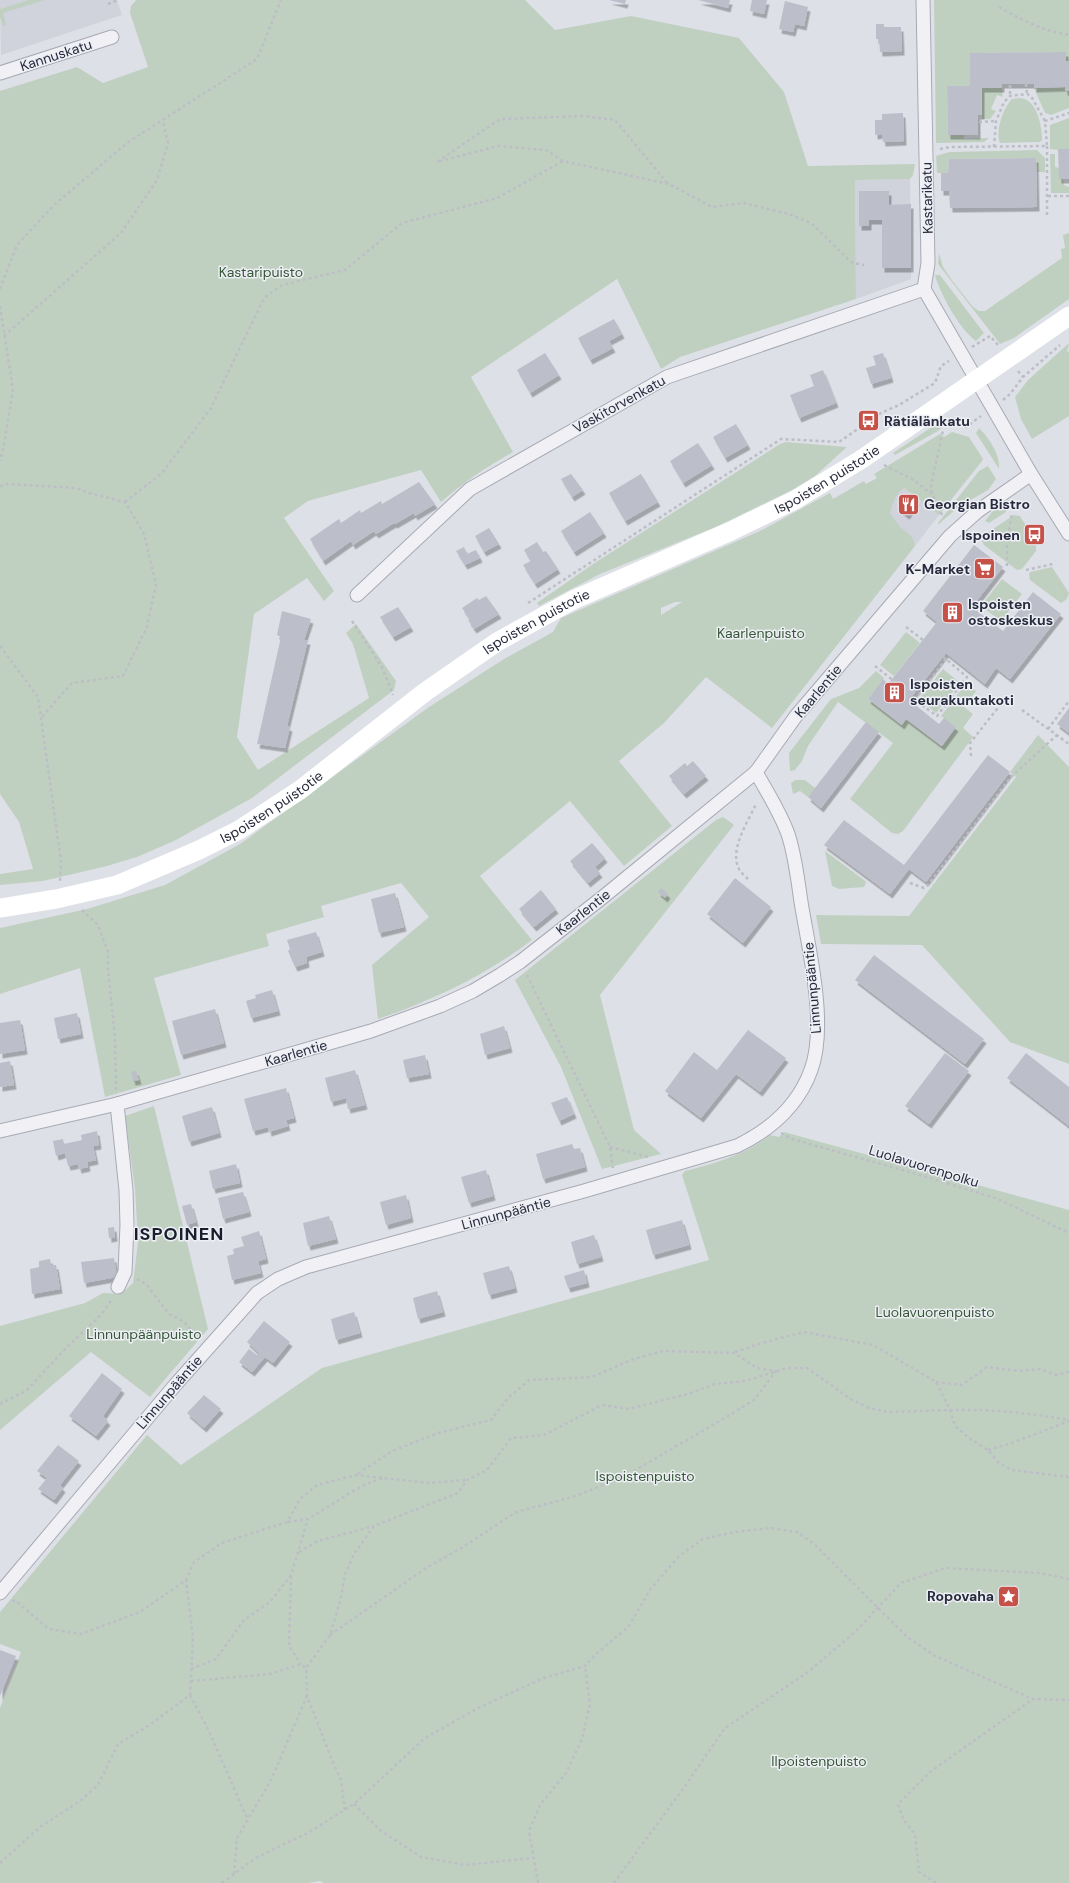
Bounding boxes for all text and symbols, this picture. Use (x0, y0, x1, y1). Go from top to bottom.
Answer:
street label: Kannuskatu (18, 35, 94, 75)
street label: Kastarikatu (917, 162, 937, 234)
park label: Kastaripuisto (219, 263, 303, 281)
street label: Vaskitorvenkatu (569, 371, 669, 437)
bus stop icon: Rätiälänkatu (855, 408, 881, 434)
place label: Rätiälänkatu (884, 412, 970, 430)
street label: Ispoisten puistotie (771, 441, 883, 518)
restaurant icon: Georgian Bistro (896, 491, 922, 517)
place label: Georgian Bistro (924, 495, 1030, 513)
bus stop icon: Ispoinen (1022, 522, 1048, 548)
place label: Ispoinen (961, 526, 1020, 544)
supermarket icon: K-Market (972, 556, 998, 582)
place label: K-Market (905, 560, 970, 578)
street label: Ispoisten puistotie (479, 585, 593, 658)
place label: Ispoisten ostoskeskus (968, 595, 1053, 629)
building icon: Ispoisten ostoskeskus (939, 599, 965, 625)
park label: Kaarlenpuisto (717, 624, 805, 642)
street label: Kaarlentie (790, 661, 846, 721)
place label: Ispoisten seurakuntakoti (910, 675, 1014, 709)
building icon: Ispoisten seurakuntakoti (881, 679, 907, 705)
street label: Ispoisten puistotie (217, 766, 327, 847)
street label: Kaarlentie (552, 885, 614, 939)
street label: Linnunpääntie (799, 941, 825, 1034)
street label: Kaarlentie (263, 1035, 329, 1070)
street label: Luolavuorenpolku (867, 1141, 981, 1191)
street label: Linnunpääntie (459, 1192, 553, 1234)
district label: ISPOINEN (134, 1222, 224, 1246)
park label: Luolavuorenpuisto (875, 1303, 995, 1321)
park label: Linnunpäänpuisto (86, 1325, 202, 1343)
street label: Linnunpääntie (132, 1351, 206, 1433)
park label: Ispoistenpuisto (595, 1467, 695, 1485)
place icon: Ropovaha (996, 1583, 1022, 1609)
place label: Ropovaha (927, 1587, 994, 1605)
park label: Ilpoistenpuisto (771, 1752, 867, 1770)

